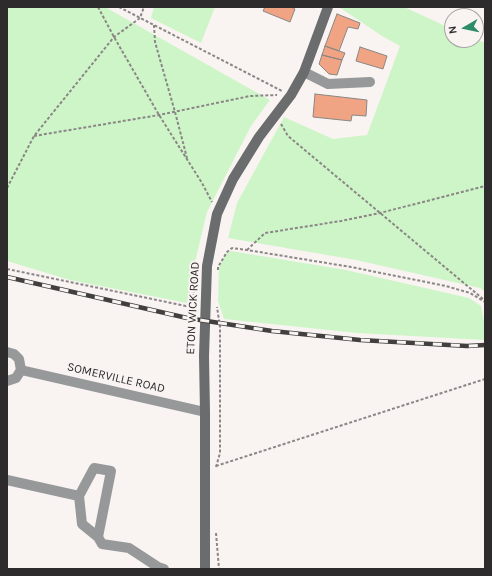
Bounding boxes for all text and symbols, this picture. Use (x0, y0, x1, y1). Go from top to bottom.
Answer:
north arrow (444, 8, 484, 48)
text: N (446, 25, 460, 35)
street label: ETON WICK ROAD (183, 261, 203, 355)
street label: SOMERVILLE ROAD (66, 360, 166, 396)

